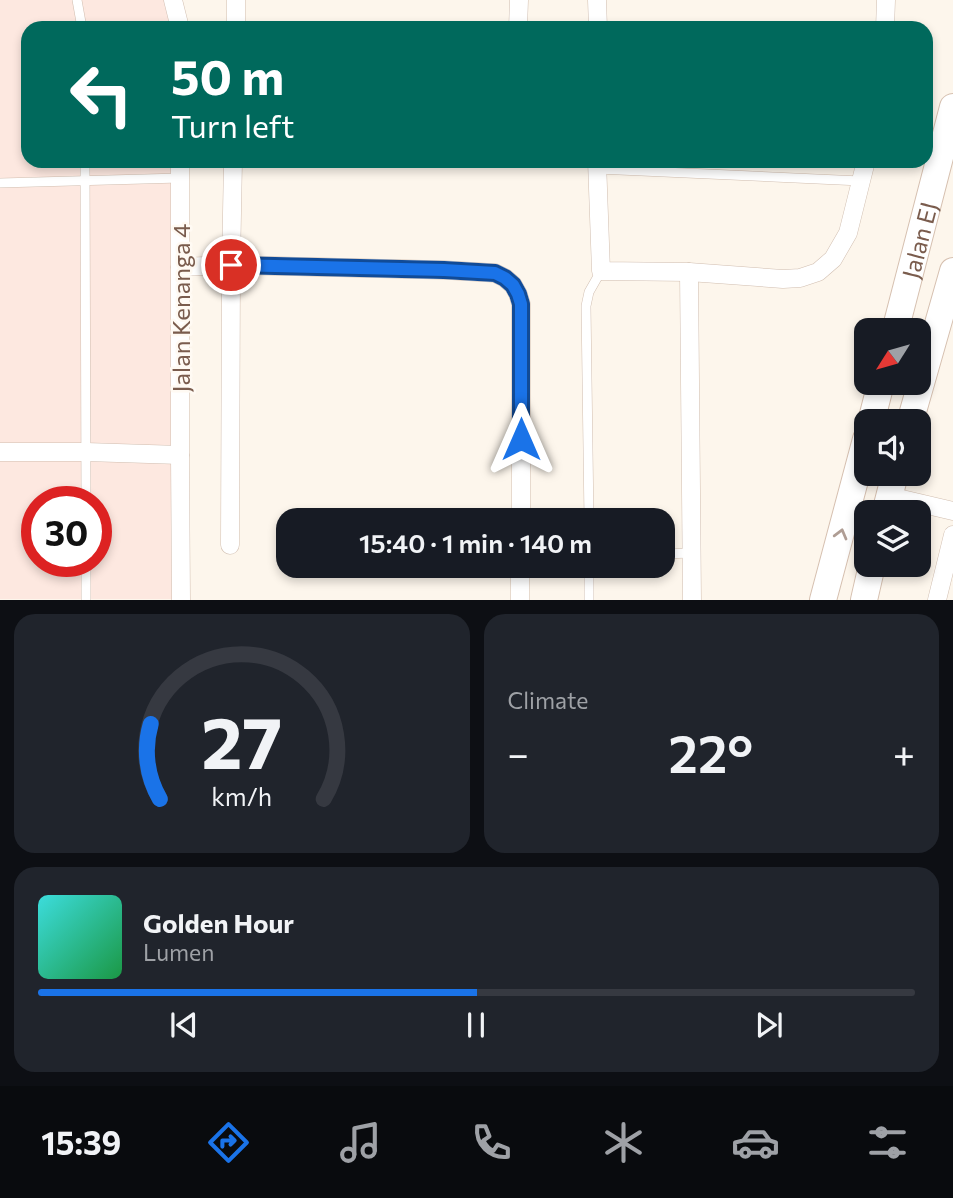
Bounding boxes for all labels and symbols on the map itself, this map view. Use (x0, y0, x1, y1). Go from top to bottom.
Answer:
street label: Jalan EJ (895, 199, 942, 281)
street label: Jalan Kenanga 4 (166, 224, 195, 392)
pin (201, 235, 261, 295)
north arrow (854, 318, 931, 396)
position arrow (484, 402, 558, 476)
speed limit sign: 30 (21, 486, 112, 577)
one-way arrow (833, 528, 848, 540)

